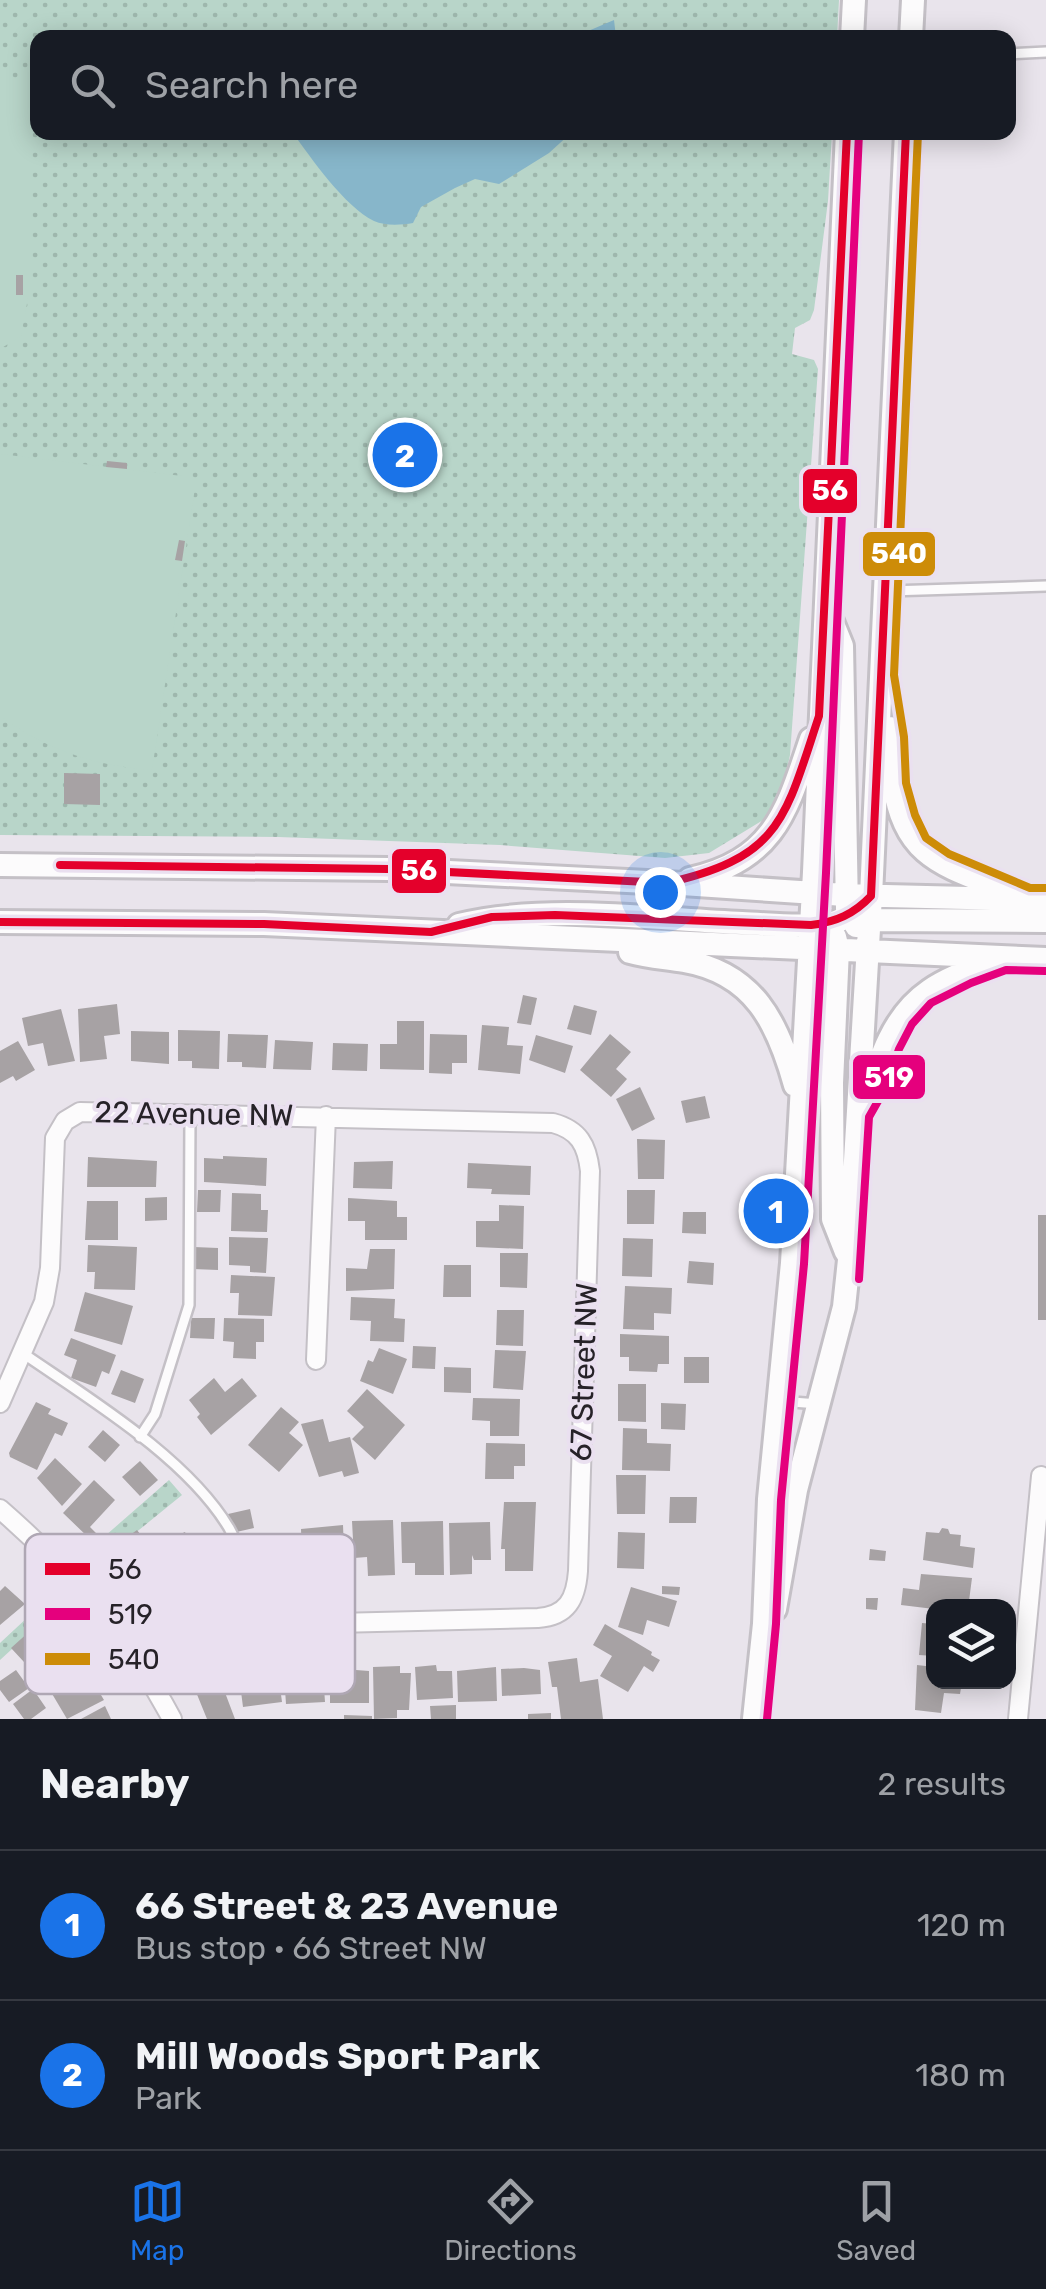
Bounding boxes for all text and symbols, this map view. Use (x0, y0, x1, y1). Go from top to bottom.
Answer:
search box (30, 30, 1016, 140)
icon: search (65, 58, 120, 113)
text: Search here (145, 62, 358, 108)
pin: 2 (372, 418, 438, 492)
line badge: 56 (801, 467, 859, 515)
text: 56 (812, 474, 848, 507)
line badge: 540 (861, 530, 937, 578)
text: 540 (871, 537, 927, 570)
line badge: 56 (390, 847, 448, 895)
text: 56 (401, 854, 437, 887)
your location (635, 867, 686, 918)
line badge: 519 (851, 1053, 927, 1101)
text: 519 (864, 1061, 914, 1094)
street label: 22 Avenue NW (94, 1094, 294, 1134)
pin: 1 (744, 1174, 808, 1248)
street label: 67 Street NW (563, 1282, 605, 1462)
legend (25, 1534, 355, 1694)
text: 56 (108, 1553, 142, 1586)
text: 519 (108, 1598, 153, 1631)
map controls (926, 1599, 1016, 1689)
button: layers (926, 1599, 1016, 1689)
text: 540 (108, 1643, 160, 1676)
text: Nearby (40, 1759, 190, 1809)
text: 2 results (877, 1765, 1006, 1803)
text: 66 Street & 23 Avenue (135, 1883, 558, 1929)
text: 1 (65, 1906, 80, 1944)
text: 120 m (917, 1906, 1006, 1944)
text: Bus stop · 66 Street NW (135, 1929, 487, 1967)
text: Mill Woods Sport Park (135, 2033, 540, 2079)
text: 2 (62, 2056, 83, 2094)
text: 180 m (915, 2056, 1006, 2094)
text: Park (135, 2079, 202, 2117)
tab: Map (130, 2174, 185, 2267)
tab: Directions (444, 2174, 577, 2267)
tab: Saved (836, 2174, 916, 2267)

